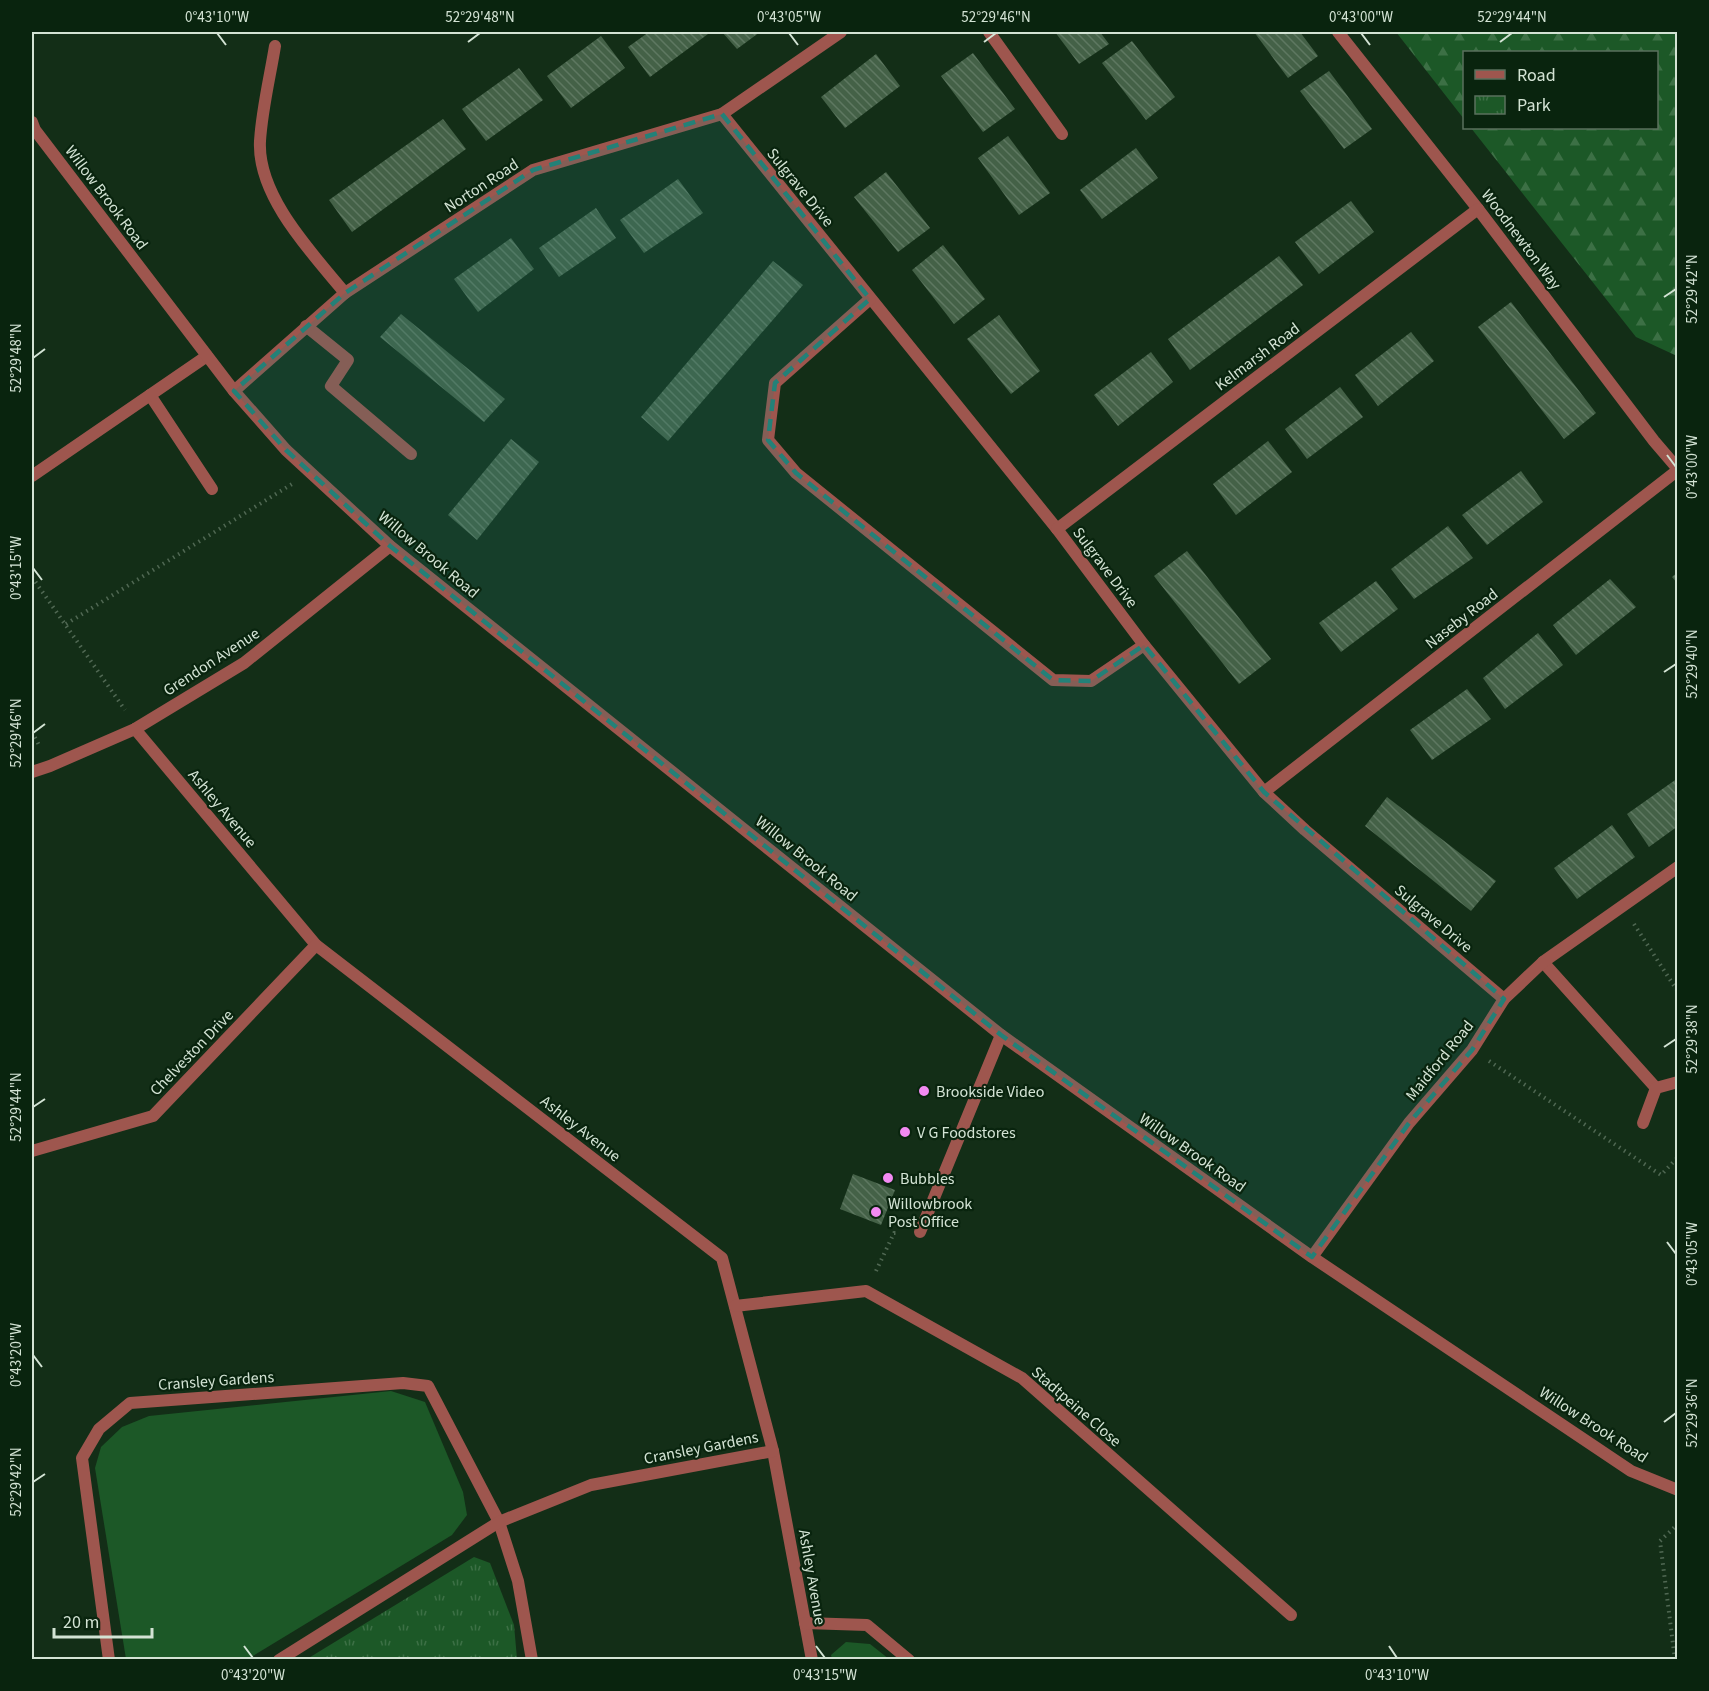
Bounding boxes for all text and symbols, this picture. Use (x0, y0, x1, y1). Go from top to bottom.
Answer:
text: 0°43'10"W (185, 7, 249, 28)
text: 52°29'48"N (445, 7, 515, 28)
text: 0°43'05"W (757, 7, 821, 28)
text: 52°29'46"N (961, 7, 1031, 28)
text: 0°43'00"W (1329, 7, 1393, 28)
text: 52°29'44"N (1477, 7, 1547, 28)
legend (1463, 51, 1658, 129)
text: Road (1517, 63, 1556, 88)
text: Park (1517, 93, 1551, 118)
street label: Willow Brook Road (60, 141, 153, 254)
street label: Sulgrave Drive (762, 143, 839, 232)
street label: Norton Road (440, 154, 523, 218)
street label: Woodnewton Way (1476, 185, 1567, 295)
text: 52°29'42"N (1682, 254, 1703, 324)
street label: Kelmarsh Road (1211, 318, 1305, 396)
text: 52°29'48"N (6, 323, 27, 393)
text: 0°43'00"W (1682, 435, 1703, 499)
street label: Willow Brook Road (373, 506, 484, 604)
street label: Sulgrave Drive (1068, 523, 1143, 613)
text: 0°43'15"W (6, 536, 27, 600)
street label: Naseby Road (1421, 583, 1503, 654)
street label: Grendon Avenue (159, 622, 264, 701)
text: 52°29'40"N (1682, 629, 1703, 699)
text: 52°29'46"N (6, 698, 27, 768)
street label: Ashley Avenue (183, 765, 262, 853)
street label: Willow Brook Road (751, 811, 862, 907)
street label: Sulgrave Drive (1390, 880, 1477, 958)
text: 52°29'38"N (1682, 1004, 1703, 1074)
street label: Chelveston Drive (145, 1005, 239, 1101)
street label: Maidford Road (1401, 1016, 1479, 1105)
text: 52°29'44"N (6, 1072, 27, 1142)
place label: Brookside Video (936, 1081, 1044, 1103)
marker: Brookside Video (917, 1084, 931, 1098)
street label: Ashley Avenue (536, 1090, 625, 1167)
street label: Willow Brook Road (1135, 1108, 1250, 1198)
place label: V G Foodstores (917, 1122, 1016, 1144)
marker: V G Foodstores (898, 1125, 912, 1139)
place label: Bubbles (900, 1168, 955, 1190)
marker: Bubbles (881, 1171, 895, 1185)
place label: Willowbrook Post Office (888, 1193, 972, 1233)
marker: Willowbrook Post Office (869, 1205, 883, 1219)
text: 0°43'05"W (1682, 1222, 1703, 1286)
text: 0°43'20"W (6, 1323, 27, 1387)
street label: Stadtpeine Close (1027, 1361, 1126, 1452)
street label: Cransley Gardens (157, 1366, 275, 1396)
text: 52°29'36"N (1682, 1378, 1703, 1448)
street label: Willow Brook Road (1535, 1381, 1652, 1468)
street label: Cransley Gardens (642, 1426, 761, 1470)
text: 52°29'42"N (6, 1447, 27, 1517)
street label: Ashley Avenue (793, 1528, 831, 1627)
scale bar (54, 1601, 152, 1639)
text: 20 m (63, 1610, 99, 1635)
text: 0°43'20"W (221, 1665, 285, 1686)
text: 0°43'15"W (793, 1665, 857, 1686)
text: 0°43'10"W (1365, 1665, 1429, 1686)

